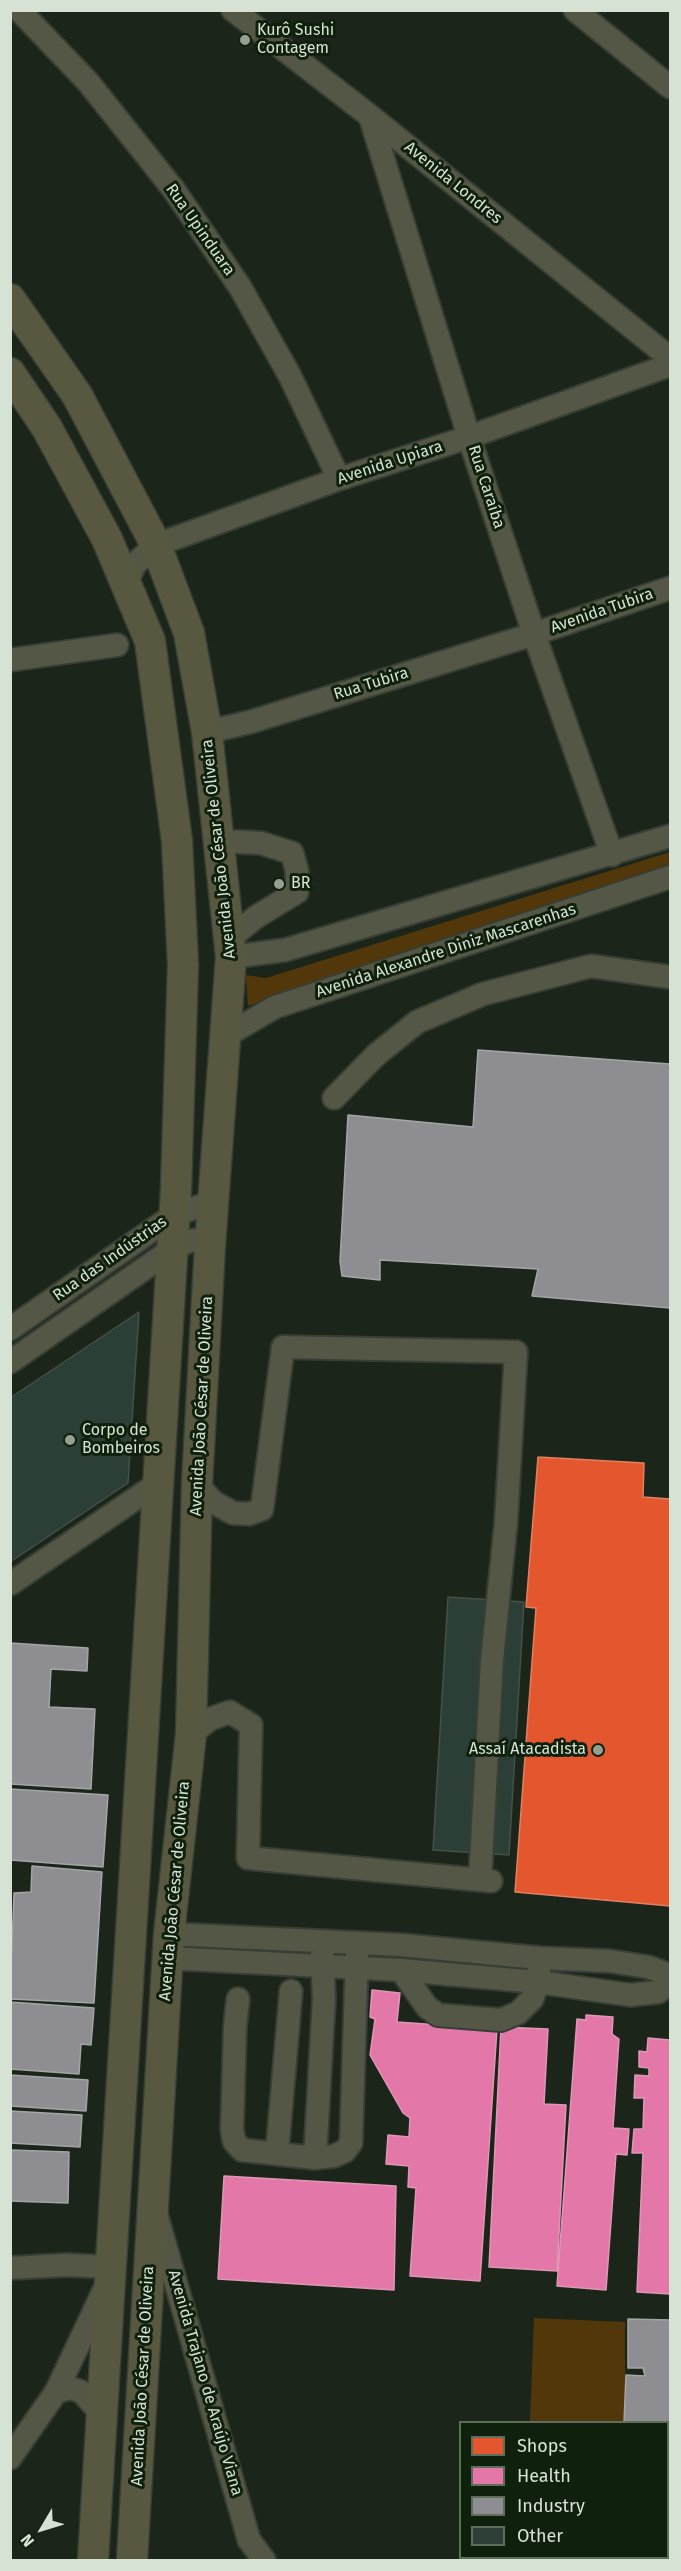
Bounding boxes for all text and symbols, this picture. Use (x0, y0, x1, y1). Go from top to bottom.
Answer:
place label: Kurô Sushi Contagem (257, 21, 334, 59)
marker: Kurô Sushi Contagem (238, 33, 252, 47)
street label: Avenida Londres (400, 138, 506, 228)
street label: Rua Upinduara (161, 180, 239, 280)
street label: Avenida Upiara (335, 437, 445, 489)
street label: Rua Caraíba (464, 443, 508, 531)
street label: Avenida Tubira (548, 584, 656, 638)
street label: Rua Tubira (331, 664, 411, 704)
street label: Avenida João César de Oliveira (198, 738, 240, 960)
place label: BR (291, 874, 310, 894)
marker: BR (272, 877, 286, 891)
street label: Avenida Alexandre Diniz Mascarenhas (314, 900, 578, 1002)
street label: Rua das Indústrias (49, 1213, 171, 1305)
street label: Avenida João César de Oliveira (187, 1295, 217, 1517)
place label: Corpo de Bombeiros (82, 1421, 160, 1459)
marker: Corpo de Bombeiros (63, 1433, 77, 1447)
place label: Assaí Atacadista (469, 1740, 586, 1760)
marker: Assaí Atacadista (591, 1743, 605, 1757)
street label: Avenida João César de Oliveira (156, 1780, 194, 2002)
street label: Avenida João César de Oliveira (128, 2265, 158, 2487)
street label: Avenida Trajano de Araújo Viana (164, 2268, 246, 2498)
legend (459, 2421, 669, 2559)
text: Shops (517, 2435, 567, 2457)
text: Health (517, 2465, 571, 2487)
text: Industry (517, 2495, 585, 2517)
north arrow (12, 2499, 72, 2559)
text: Other (517, 2525, 563, 2547)
text: N (17, 2530, 38, 2550)

